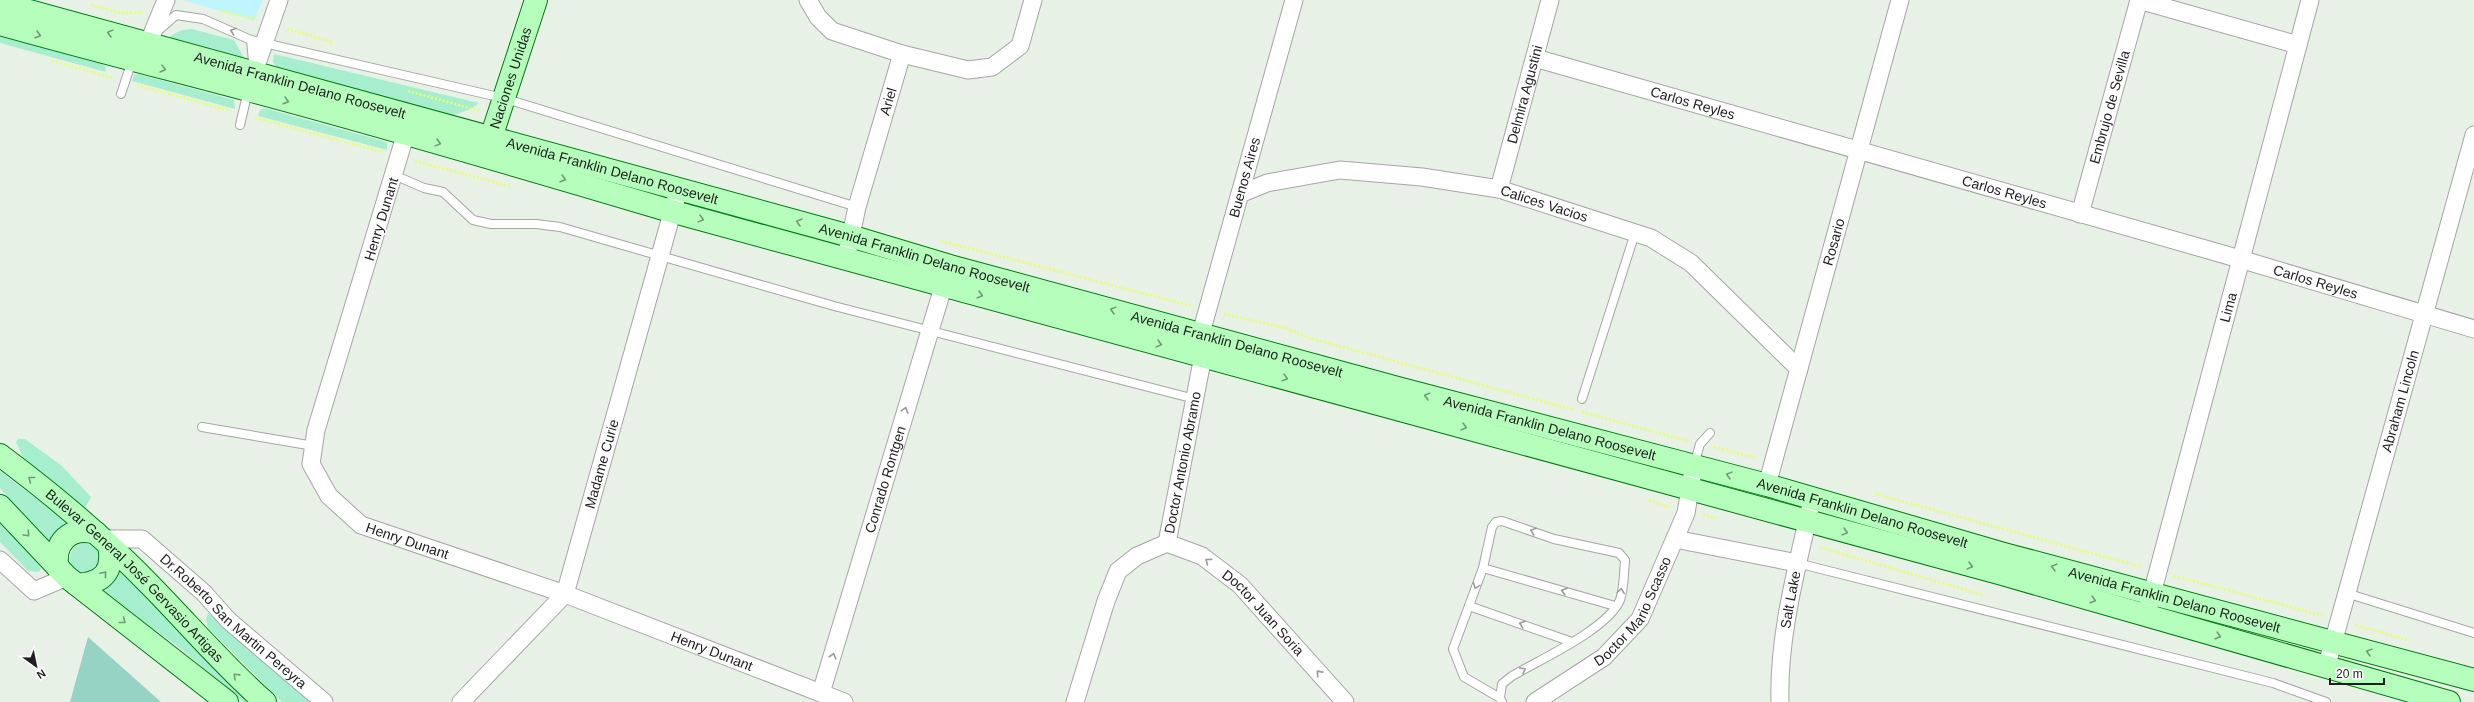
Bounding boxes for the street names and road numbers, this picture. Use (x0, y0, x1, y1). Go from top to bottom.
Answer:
street label: Naciones Unidas (486, 25, 535, 131)
street label: Delmira Agustini (1504, 43, 1545, 145)
street label: Embrujo de Sevilla (2086, 48, 2133, 165)
street label: Avenida Franklin Delano Roosevelt (192, 49, 408, 122)
street label: Carlos Reyles (1649, 83, 1737, 123)
street label: Ariel (876, 86, 900, 117)
street label: Avenida Franklin Delano Roosevelt (505, 134, 720, 208)
street label: Buenos Aires (1226, 136, 1263, 219)
street label: Carlos Reyles (1960, 172, 2048, 211)
street label: Henry Dunant (361, 175, 401, 263)
street label: Calices Vacios (1498, 182, 1590, 225)
street label: Rosario (1820, 216, 1848, 267)
street label: Avenida Franklin Delano Roosevelt (817, 220, 1032, 295)
street label: Carlos Reyles (2272, 261, 2360, 302)
street label: Lima (2217, 290, 2240, 324)
street label: Avenida Franklin Delano Roosevelt (1129, 308, 1345, 381)
street label: Abraham Lincoln (2378, 348, 2422, 454)
street label: Doctor Antonio Abramo (1161, 390, 1204, 535)
street label: Avenida Franklin Delano Roosevelt (1442, 392, 1658, 463)
street label: Madame Curie (581, 417, 622, 510)
street label: Conrado Rontgen (862, 424, 909, 535)
street label: Avenida Franklin Delano Roosevelt (1755, 475, 1970, 551)
street label: Bulevar General José Gervasio Artigas (43, 486, 227, 665)
street label: Henry Dunant (364, 519, 451, 562)
street label: Dr.Roberto San Martin Pereyra (157, 551, 310, 692)
street label: Doctor Mario Scasso (1591, 554, 1674, 669)
street label: Avenida Franklin Delano Roosevelt (2067, 564, 2282, 636)
street label: Doctor Juan Soria (1219, 566, 1308, 659)
street label: Salt Lake (1777, 569, 1804, 630)
street label: Henry Dunant (669, 628, 755, 674)

